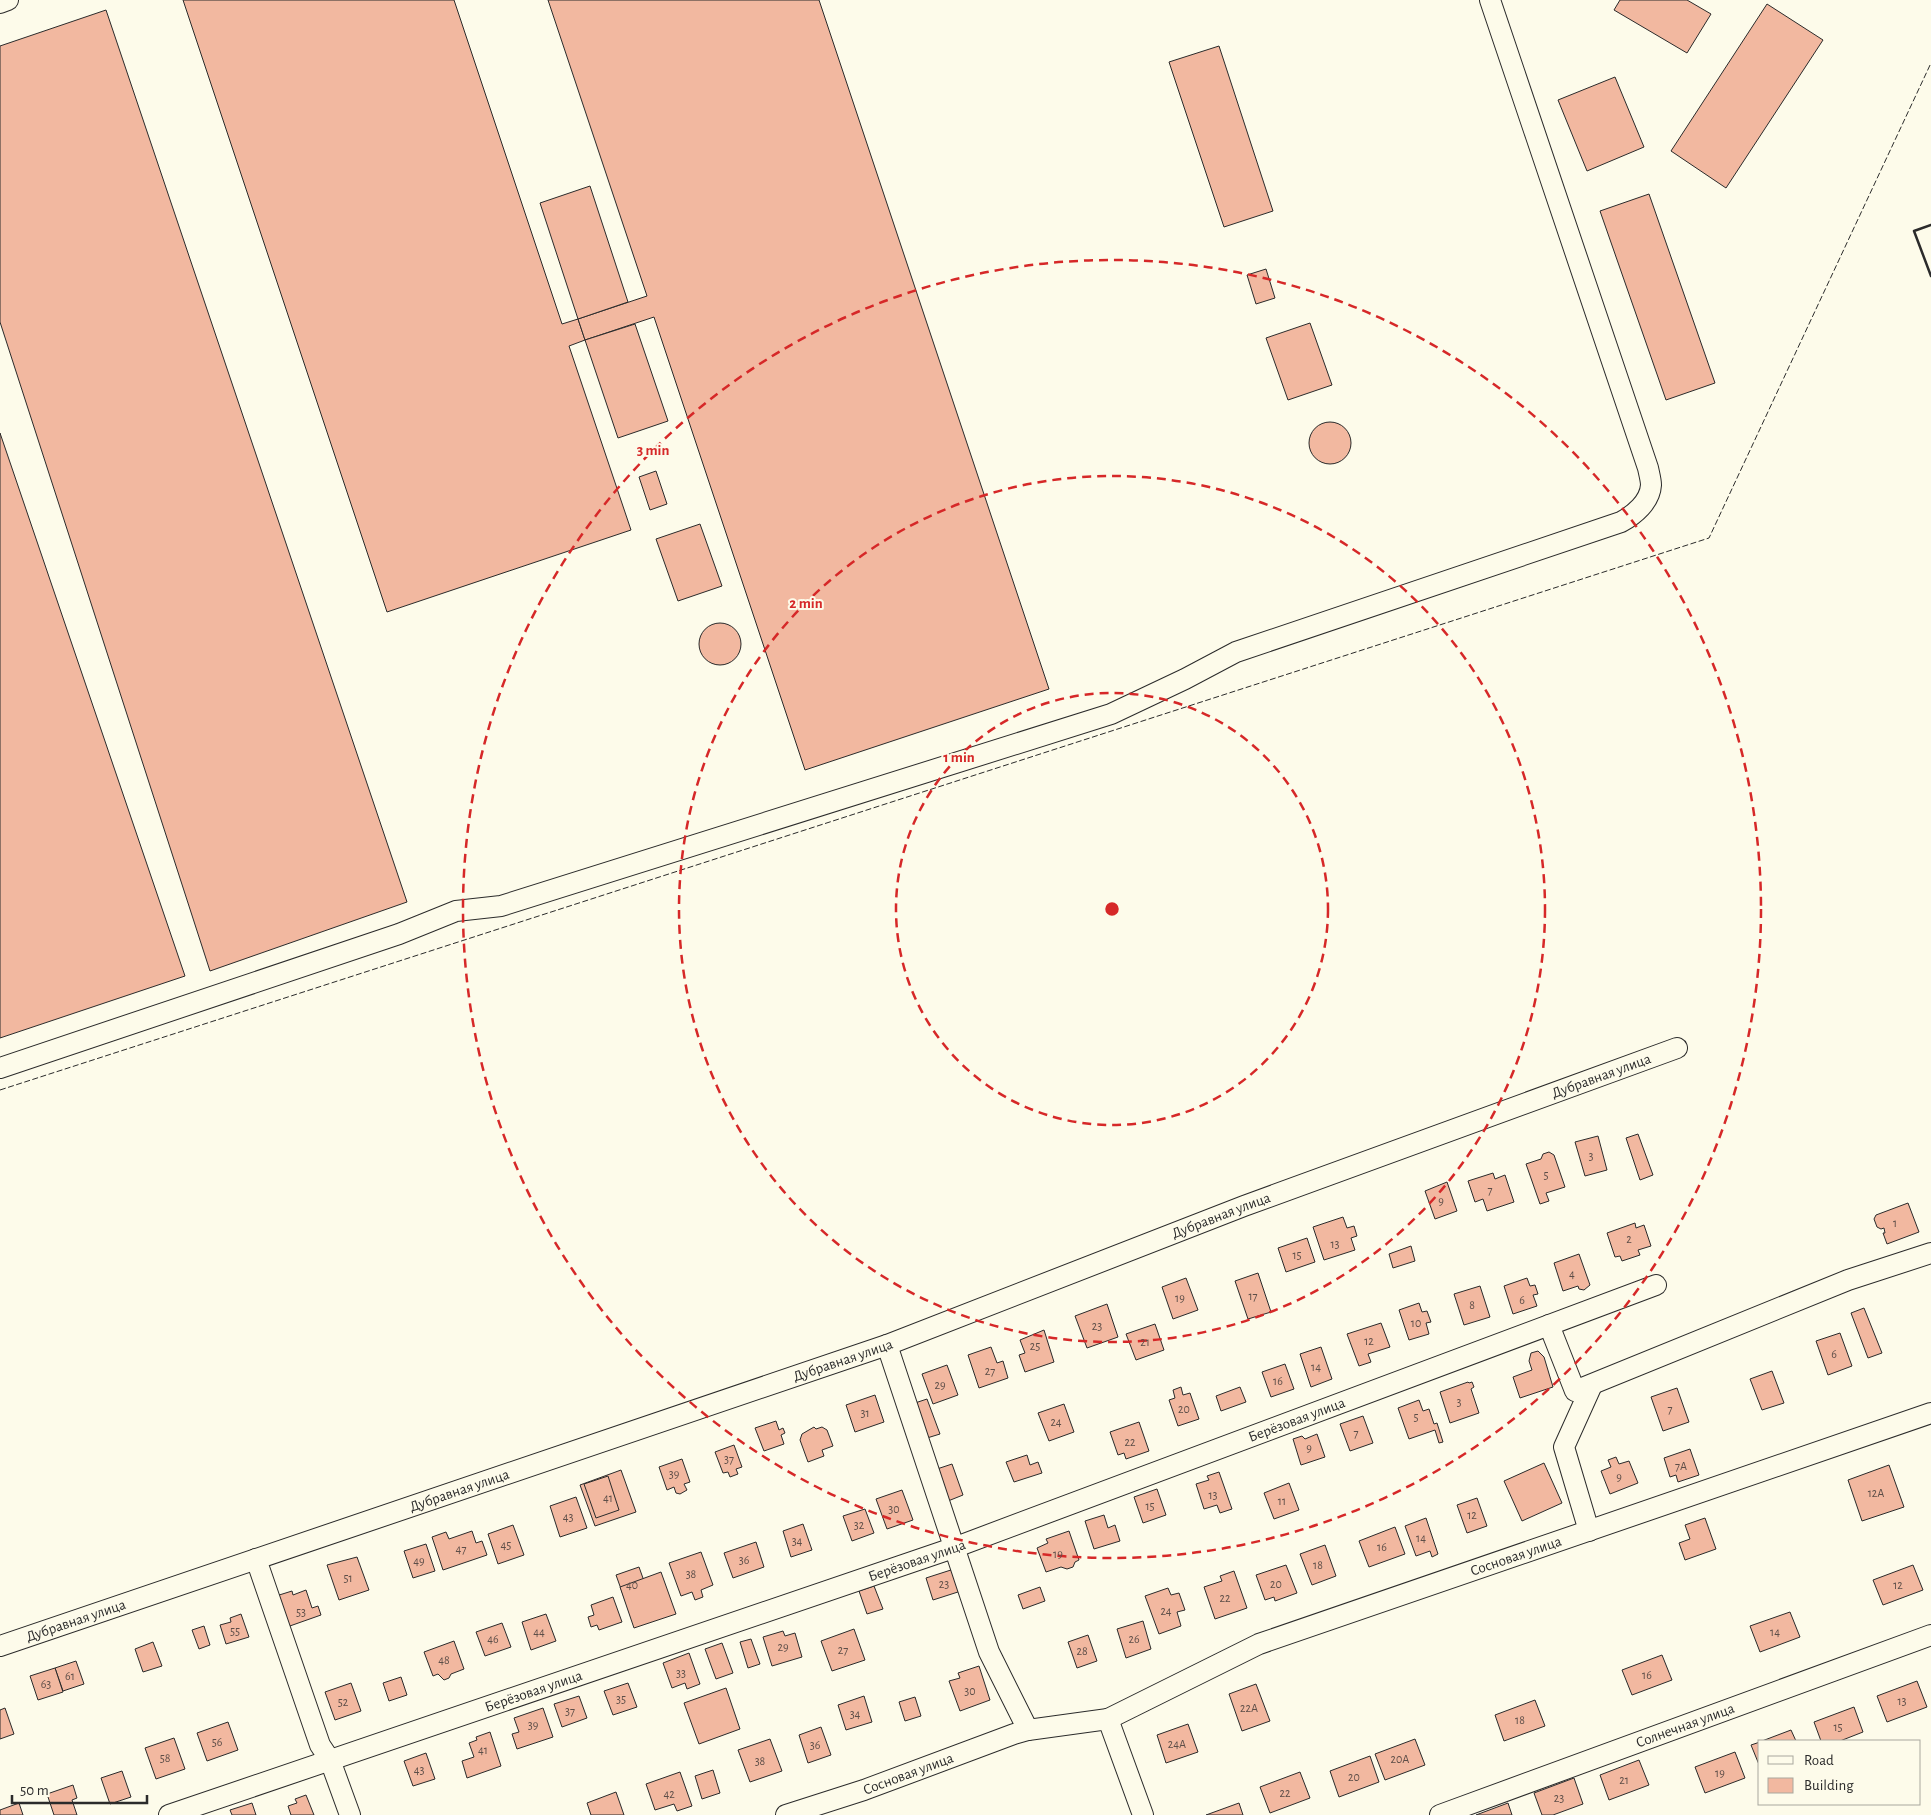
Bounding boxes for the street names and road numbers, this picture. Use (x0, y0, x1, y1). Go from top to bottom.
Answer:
street label: Дубравная улица (1550, 1051, 1653, 1101)
street label: Дубравная улица (1170, 1190, 1273, 1241)
street label: Дубравная улица (791, 1336, 895, 1384)
street label: Берёзовая улица (1246, 1395, 1347, 1445)
street label: Дубравная улица (408, 1467, 511, 1515)
street label: Сосновая улица (1468, 1534, 1563, 1579)
street label: Берёзовая улица (866, 1537, 968, 1584)
street label: Дубравная улица (24, 1597, 128, 1645)
street label: Берёзовая улица (483, 1668, 584, 1715)
street label: Солнечная улица (1634, 1701, 1737, 1751)
street label: Сосновая улица (861, 1750, 956, 1798)

